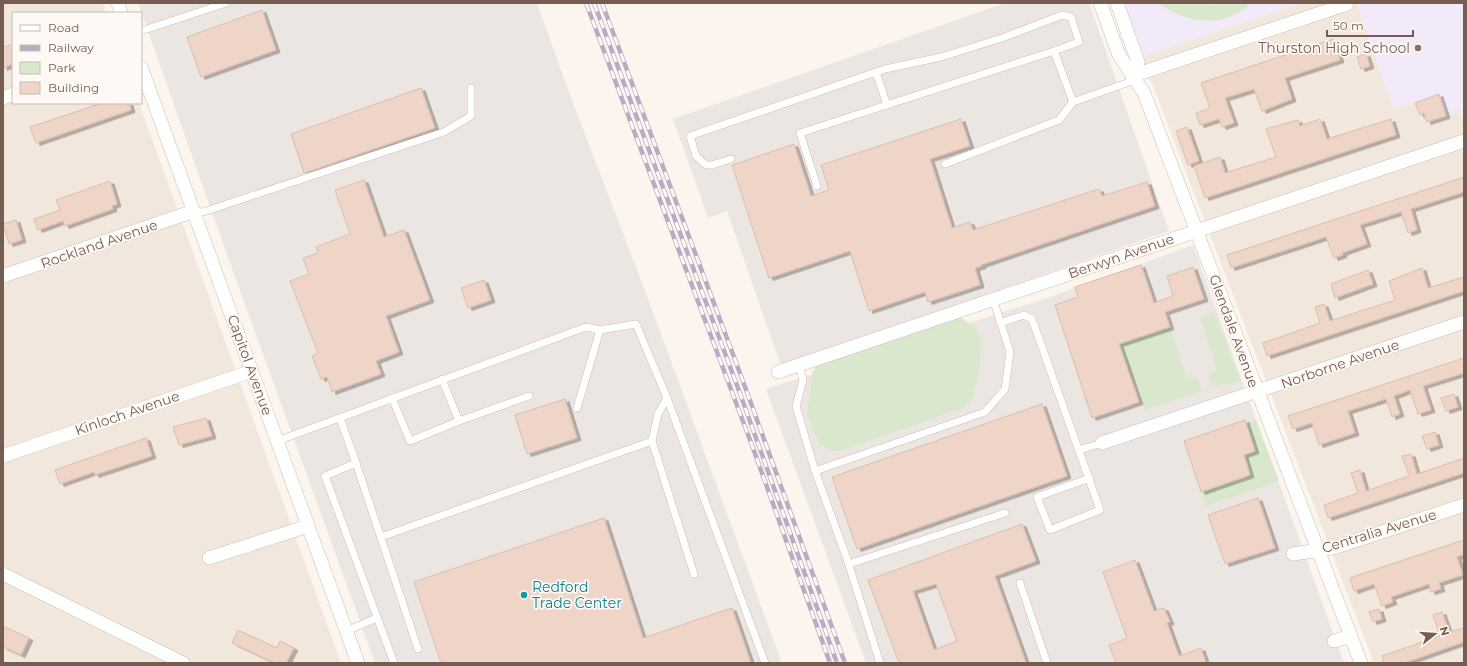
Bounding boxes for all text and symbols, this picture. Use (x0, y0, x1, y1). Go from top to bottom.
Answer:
legend (12, 12, 142, 104)
scale bar (1327, 12, 1413, 38)
text: 50 m (1333, 18, 1364, 33)
text: Road (48, 20, 79, 35)
place label: Thurston High School (1258, 39, 1410, 57)
text: Railway (48, 40, 94, 55)
marker: Thurston High School (1413, 43, 1423, 53)
text: Park (48, 60, 76, 75)
text: Building (48, 80, 99, 95)
street label: Rockland Avenue (38, 216, 160, 272)
street label: Berwyn Avenue (1066, 229, 1176, 283)
street label: Glendale Avenue (1205, 272, 1263, 390)
street label: Capitol Avenue (223, 312, 277, 418)
street label: Norborne Avenue (1279, 335, 1401, 393)
street label: Kinloch Avenue (72, 387, 182, 439)
street label: Centralia Avenue (1320, 505, 1438, 557)
place label: Redford Trade Center (532, 578, 622, 612)
marker: Redford Trade Center (519, 590, 529, 600)
north arrow (1415, 614, 1455, 654)
text: N (1437, 625, 1453, 637)

